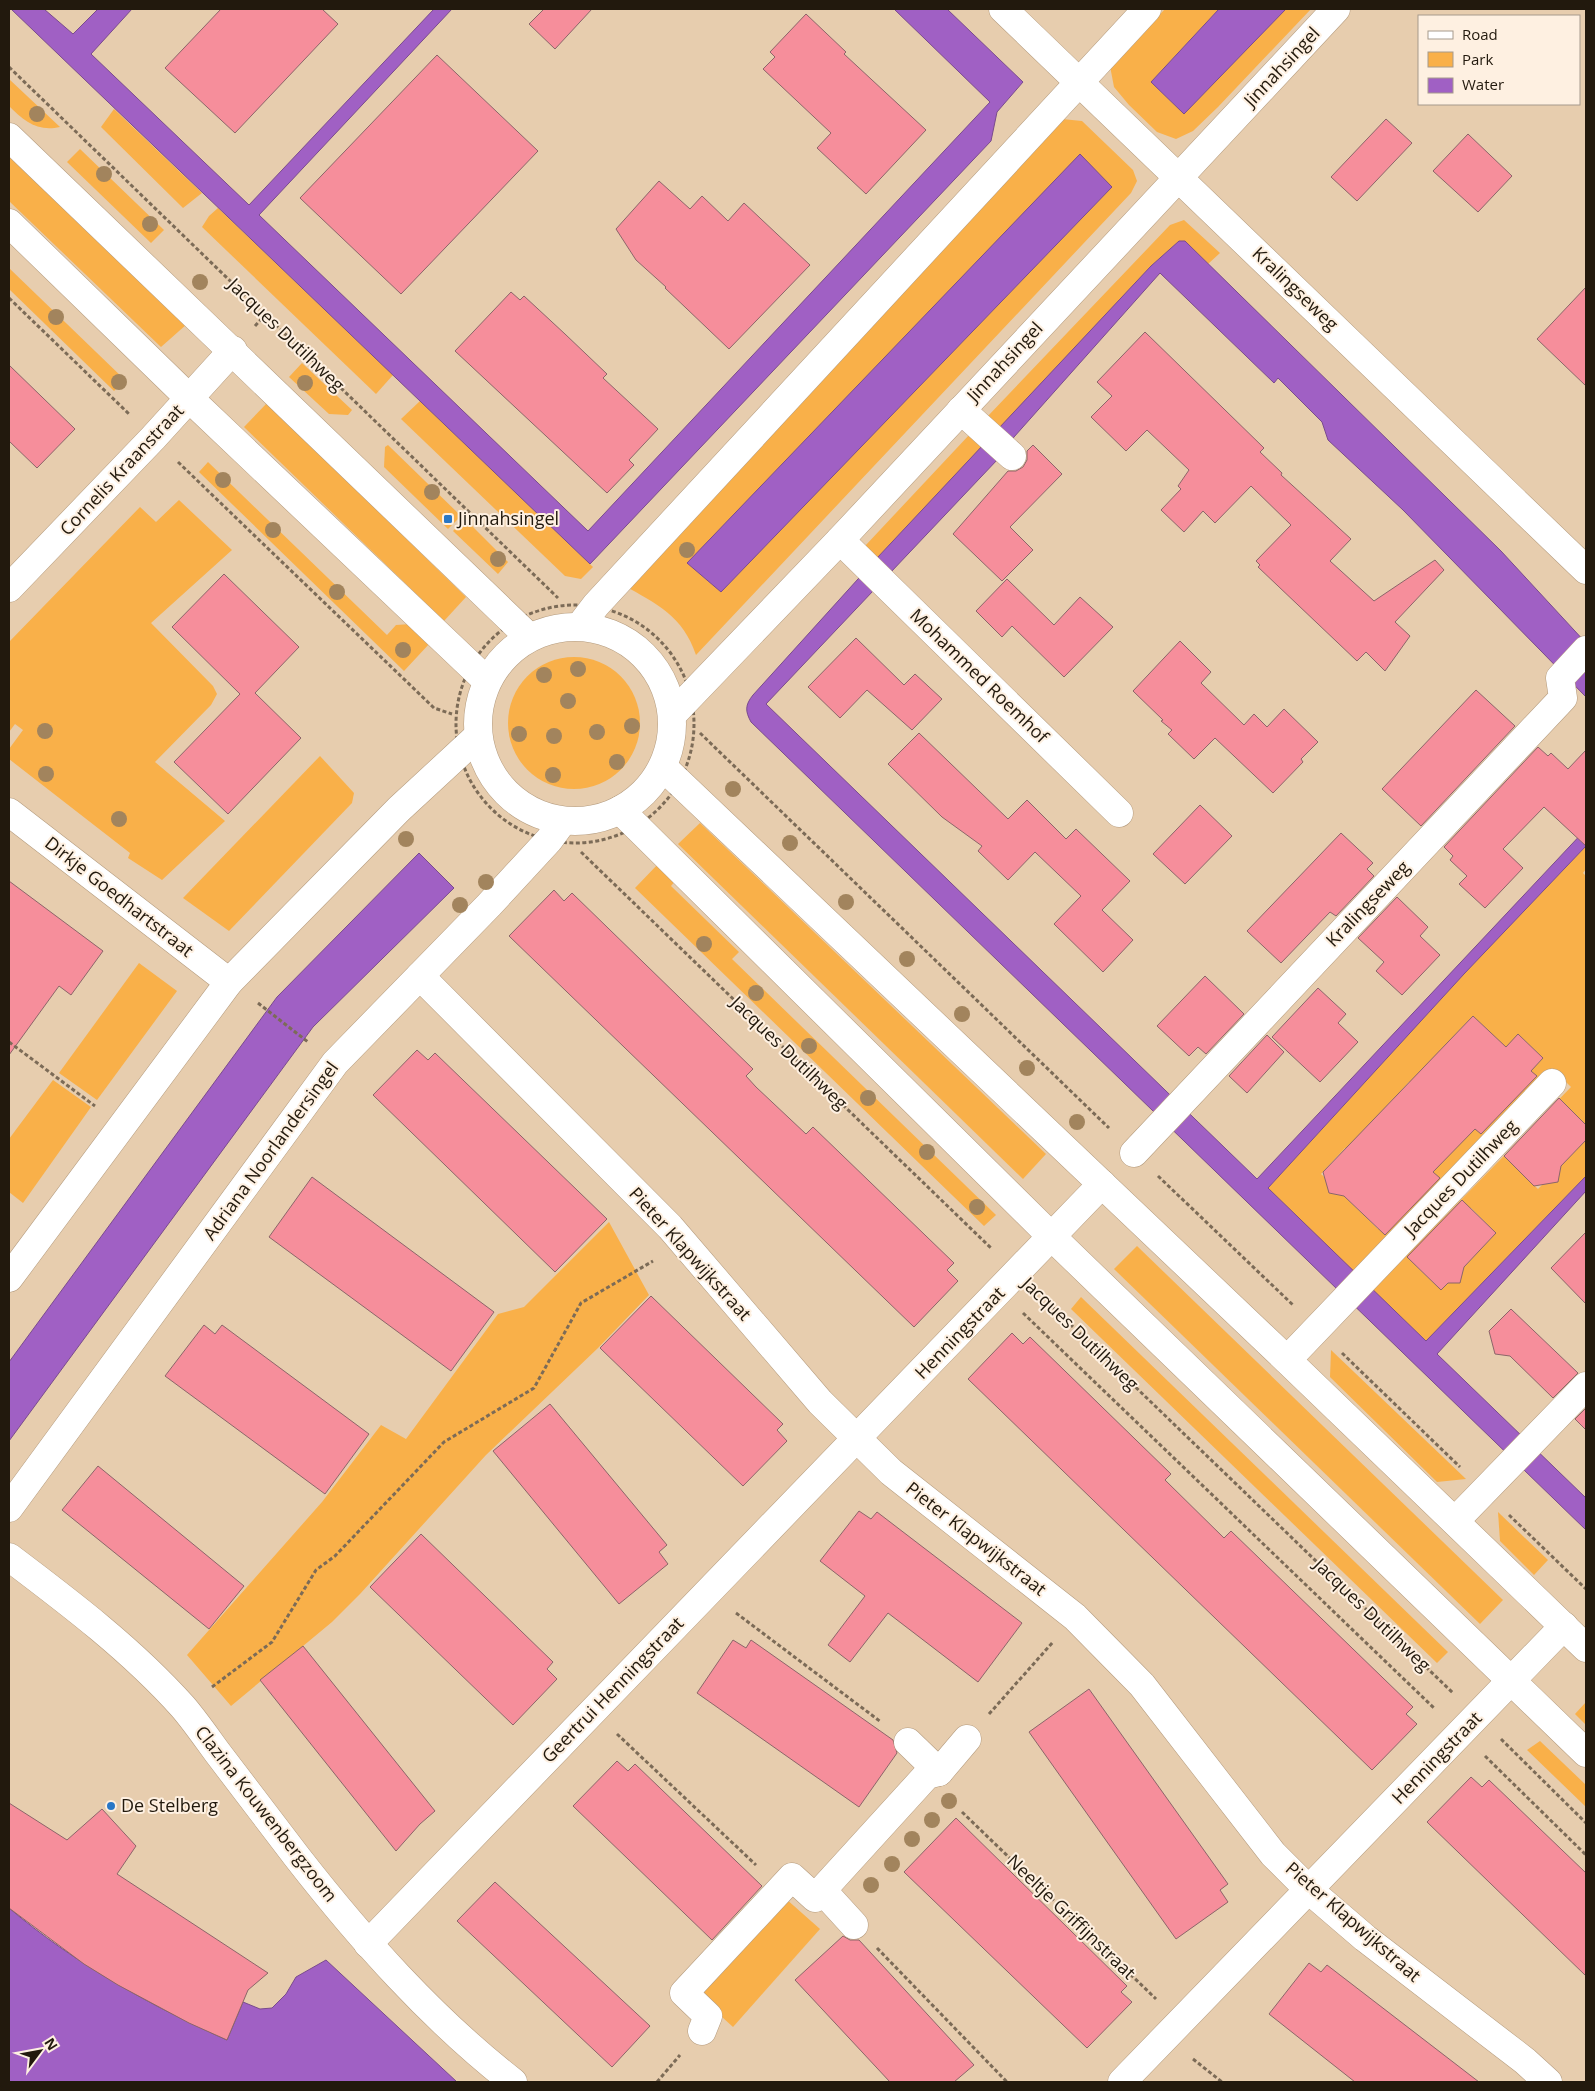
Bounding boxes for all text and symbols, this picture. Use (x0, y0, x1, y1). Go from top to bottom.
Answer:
legend (1418, 15, 1580, 105)
street label: Jinnahsingel (1237, 21, 1325, 113)
text: Road (1462, 24, 1498, 44)
text: Park (1462, 49, 1493, 69)
text: Water (1462, 74, 1504, 94)
street label: Kralingseweg (1248, 241, 1344, 336)
street label: Jacques Dutilhweg (222, 271, 350, 396)
street label: Jinnahsingel (960, 316, 1048, 408)
street label: Cornelis Kraanstraat (54, 399, 188, 540)
place label: Jinnahsingel (456, 506, 559, 530)
marker: Jinnahsingel (442, 513, 454, 525)
street label: Mohammed Roemhof (905, 603, 1055, 748)
street label: Dirkje Goedhartstraat (40, 831, 199, 962)
street label: Kralingseweg (1320, 855, 1415, 951)
street label: Jacques Dutilhweg (725, 989, 853, 1114)
street label: Adriana Noorlandersingel (197, 1056, 343, 1245)
street label: Jacques Dutilhweg (1397, 1114, 1522, 1242)
street label: Pieter Klapwijkstraat (624, 1181, 757, 1325)
street label: Jacques Dutilhweg (1016, 1270, 1144, 1395)
street label: Henningstraat (909, 1281, 1009, 1384)
street label: Pieter Klapwijkstraat (902, 1476, 1052, 1601)
street label: Jacques Dutilhweg (1308, 1551, 1436, 1676)
street label: Geertrui Henningstraat (536, 1611, 688, 1768)
street label: Henningstraat (1386, 1706, 1486, 1809)
street label: Clazina Kouwenbergzoom (190, 1720, 343, 1906)
place label: De Stelberg (121, 1793, 218, 1817)
marker: De Stelberg (105, 1800, 117, 1812)
street label: Neeltje Griffijnstraat (1002, 1849, 1141, 1984)
street label: Pieter Klapwijkstraat (1281, 1856, 1426, 1987)
north arrow (15, 2026, 65, 2076)
text: N (40, 2034, 63, 2054)

